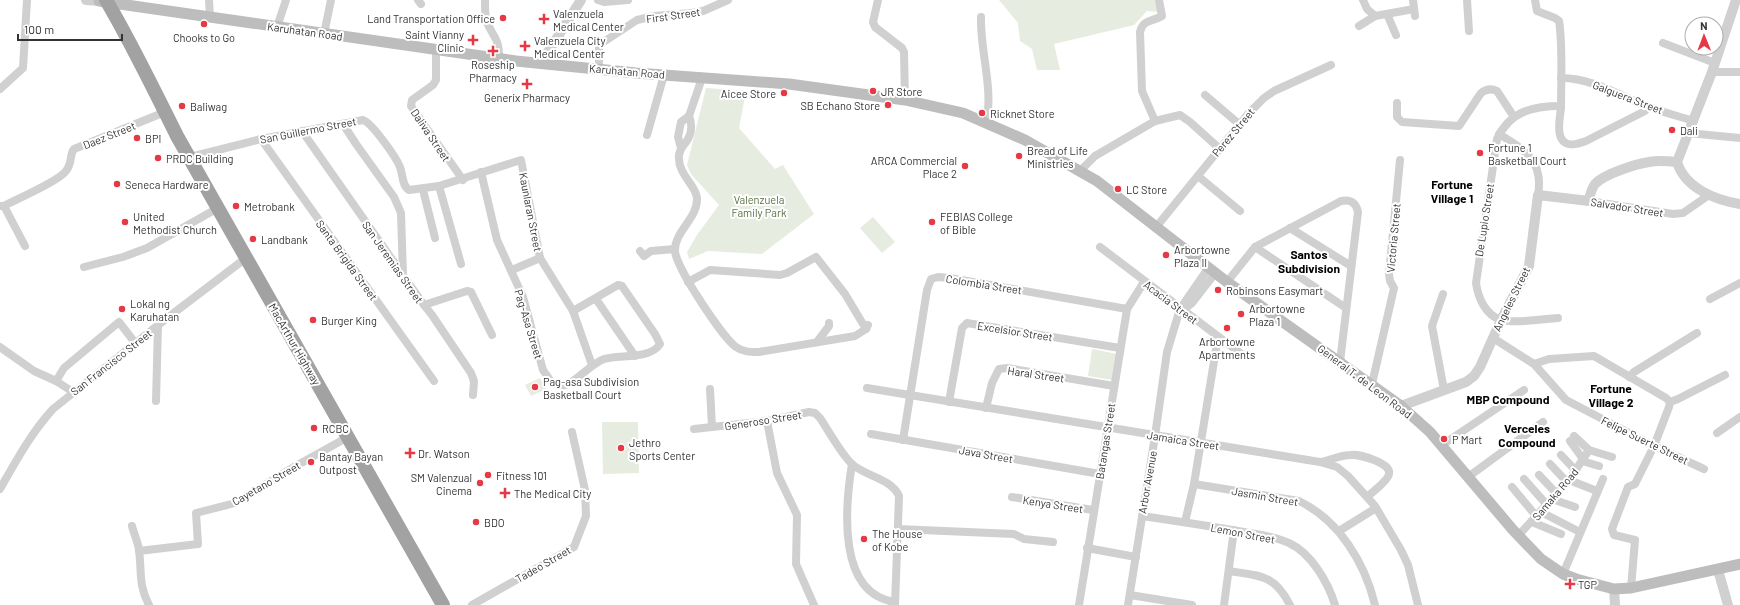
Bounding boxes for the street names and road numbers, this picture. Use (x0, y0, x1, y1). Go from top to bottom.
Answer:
street label: First Street (645, 5, 701, 25)
street label: Karuhatan Road (267, 19, 343, 43)
street label: Karuhatan Road (589, 61, 665, 81)
street label: Galguera Street (1591, 78, 1665, 116)
street label: Perez Street (1209, 105, 1257, 159)
street label: Daliva Street (409, 106, 453, 164)
street label: San Guillermo Street (259, 114, 357, 146)
street label: Daez Street (81, 119, 137, 151)
street label: Kaunlaran Street (517, 171, 545, 253)
street label: De Lupio Street (1472, 182, 1496, 258)
street label: Salvador Street (1590, 195, 1664, 219)
street label: Victoria Street (1383, 203, 1403, 273)
street label: Santa Brigida Street (314, 217, 380, 303)
street label: San Jeremias Street (360, 218, 426, 306)
street label: Angeles Street (1490, 265, 1532, 333)
street label: Colombia Street (945, 272, 1023, 296)
street label: Acacia Street (1141, 277, 1201, 327)
street label: Pag-Asa Street (512, 288, 546, 360)
street label: MacArthur Highway (266, 301, 324, 387)
street label: Excelsior Street (976, 319, 1054, 343)
street label: San Francisco Street (68, 326, 154, 398)
street label: General T. de Leon Road (1315, 341, 1415, 421)
street label: Haral Street (1007, 364, 1065, 384)
street label: Batangas Street (1093, 402, 1117, 480)
street label: Generoso Street (724, 407, 802, 433)
street label: Felipe Suerte Street (1599, 413, 1691, 467)
street label: Jamaica Street (1146, 428, 1220, 452)
street label: Java Street (958, 443, 1014, 465)
street label: Arbor Avenue (1135, 449, 1159, 515)
street label: Cayetano Street (230, 458, 302, 508)
street label: Samaka Road (1529, 465, 1581, 523)
street label: Jasmin Street (1231, 484, 1299, 508)
street label: Kenya Street (1022, 493, 1084, 515)
street label: Lemon Street (1210, 520, 1276, 546)
street label: Tadeo Street (513, 543, 573, 585)

